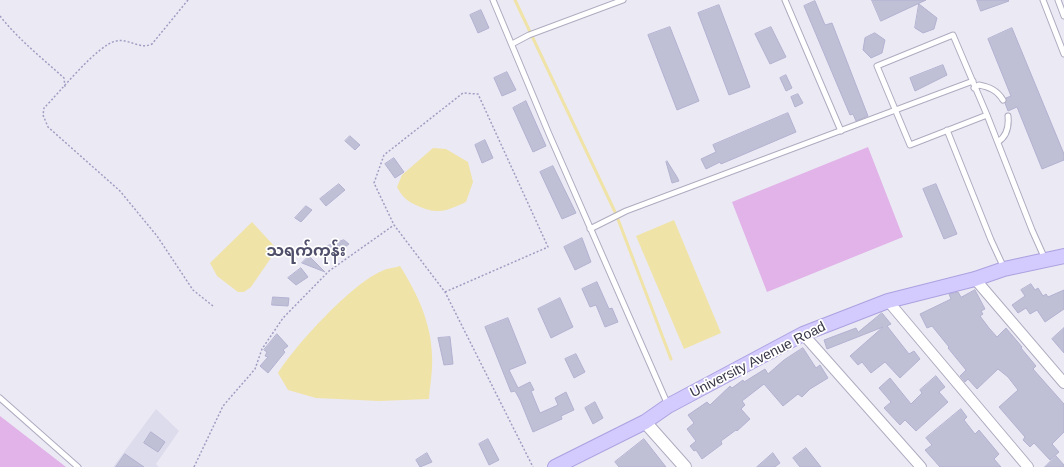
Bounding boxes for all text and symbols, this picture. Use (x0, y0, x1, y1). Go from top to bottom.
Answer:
district label: သရက်ကုန်း (266, 242, 346, 262)
street label: University Avenue Road (687, 318, 829, 402)

